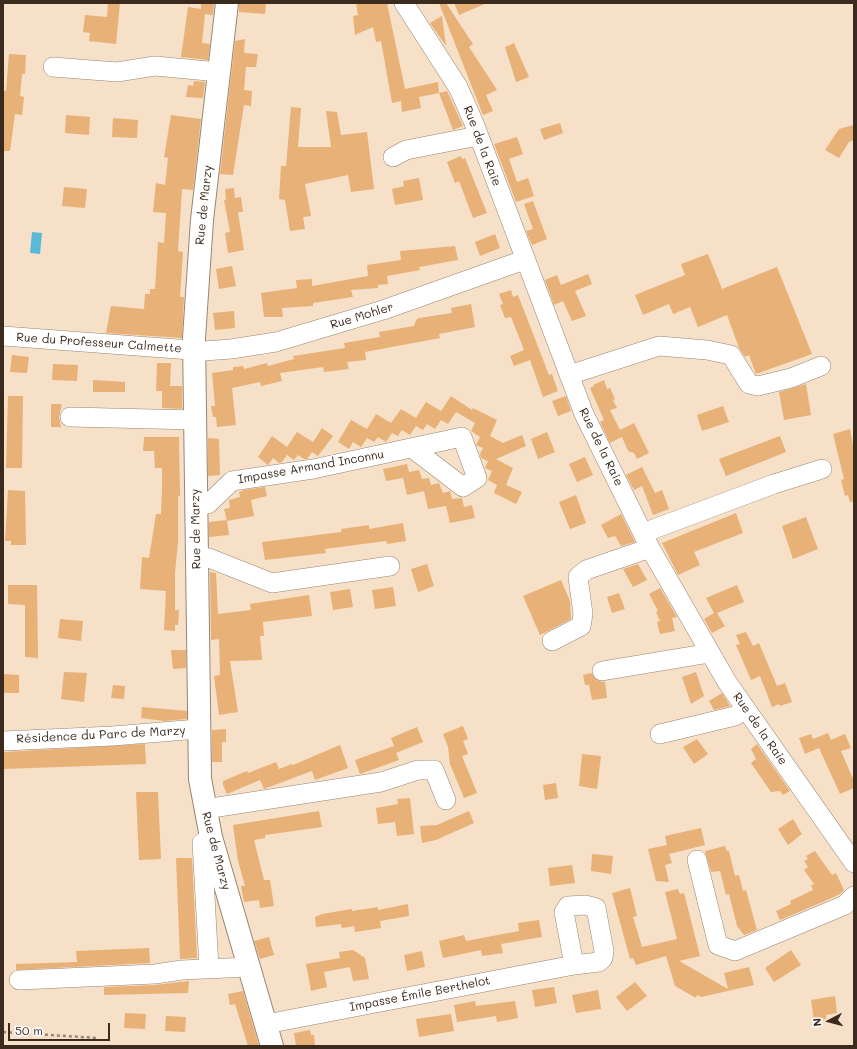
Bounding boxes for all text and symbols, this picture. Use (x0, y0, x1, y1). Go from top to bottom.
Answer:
street label: Rue de la Raie (460, 104, 504, 188)
street label: Rue de Marzy (193, 164, 215, 246)
street label: Rue Mohler (329, 300, 395, 332)
street label: Rue du Professeur Calmette (16, 330, 182, 356)
street label: Rue de la Raie (576, 406, 626, 488)
street label: Impasse Armand Inconnu (237, 447, 385, 487)
street label: Rue de Marzy (188, 489, 204, 569)
street label: Rue de la Raie (730, 690, 790, 768)
street label: Résidence du Parc de Marzy (16, 723, 186, 747)
street label: Rue de Marzy (199, 810, 233, 892)
street label: Impasse Émile Berthelot (349, 973, 491, 1015)
north arrow (809, 1001, 849, 1041)
scale bar (10, 1015, 112, 1041)
text: N (809, 1017, 824, 1027)
text: 50 m (15, 1022, 43, 1038)

